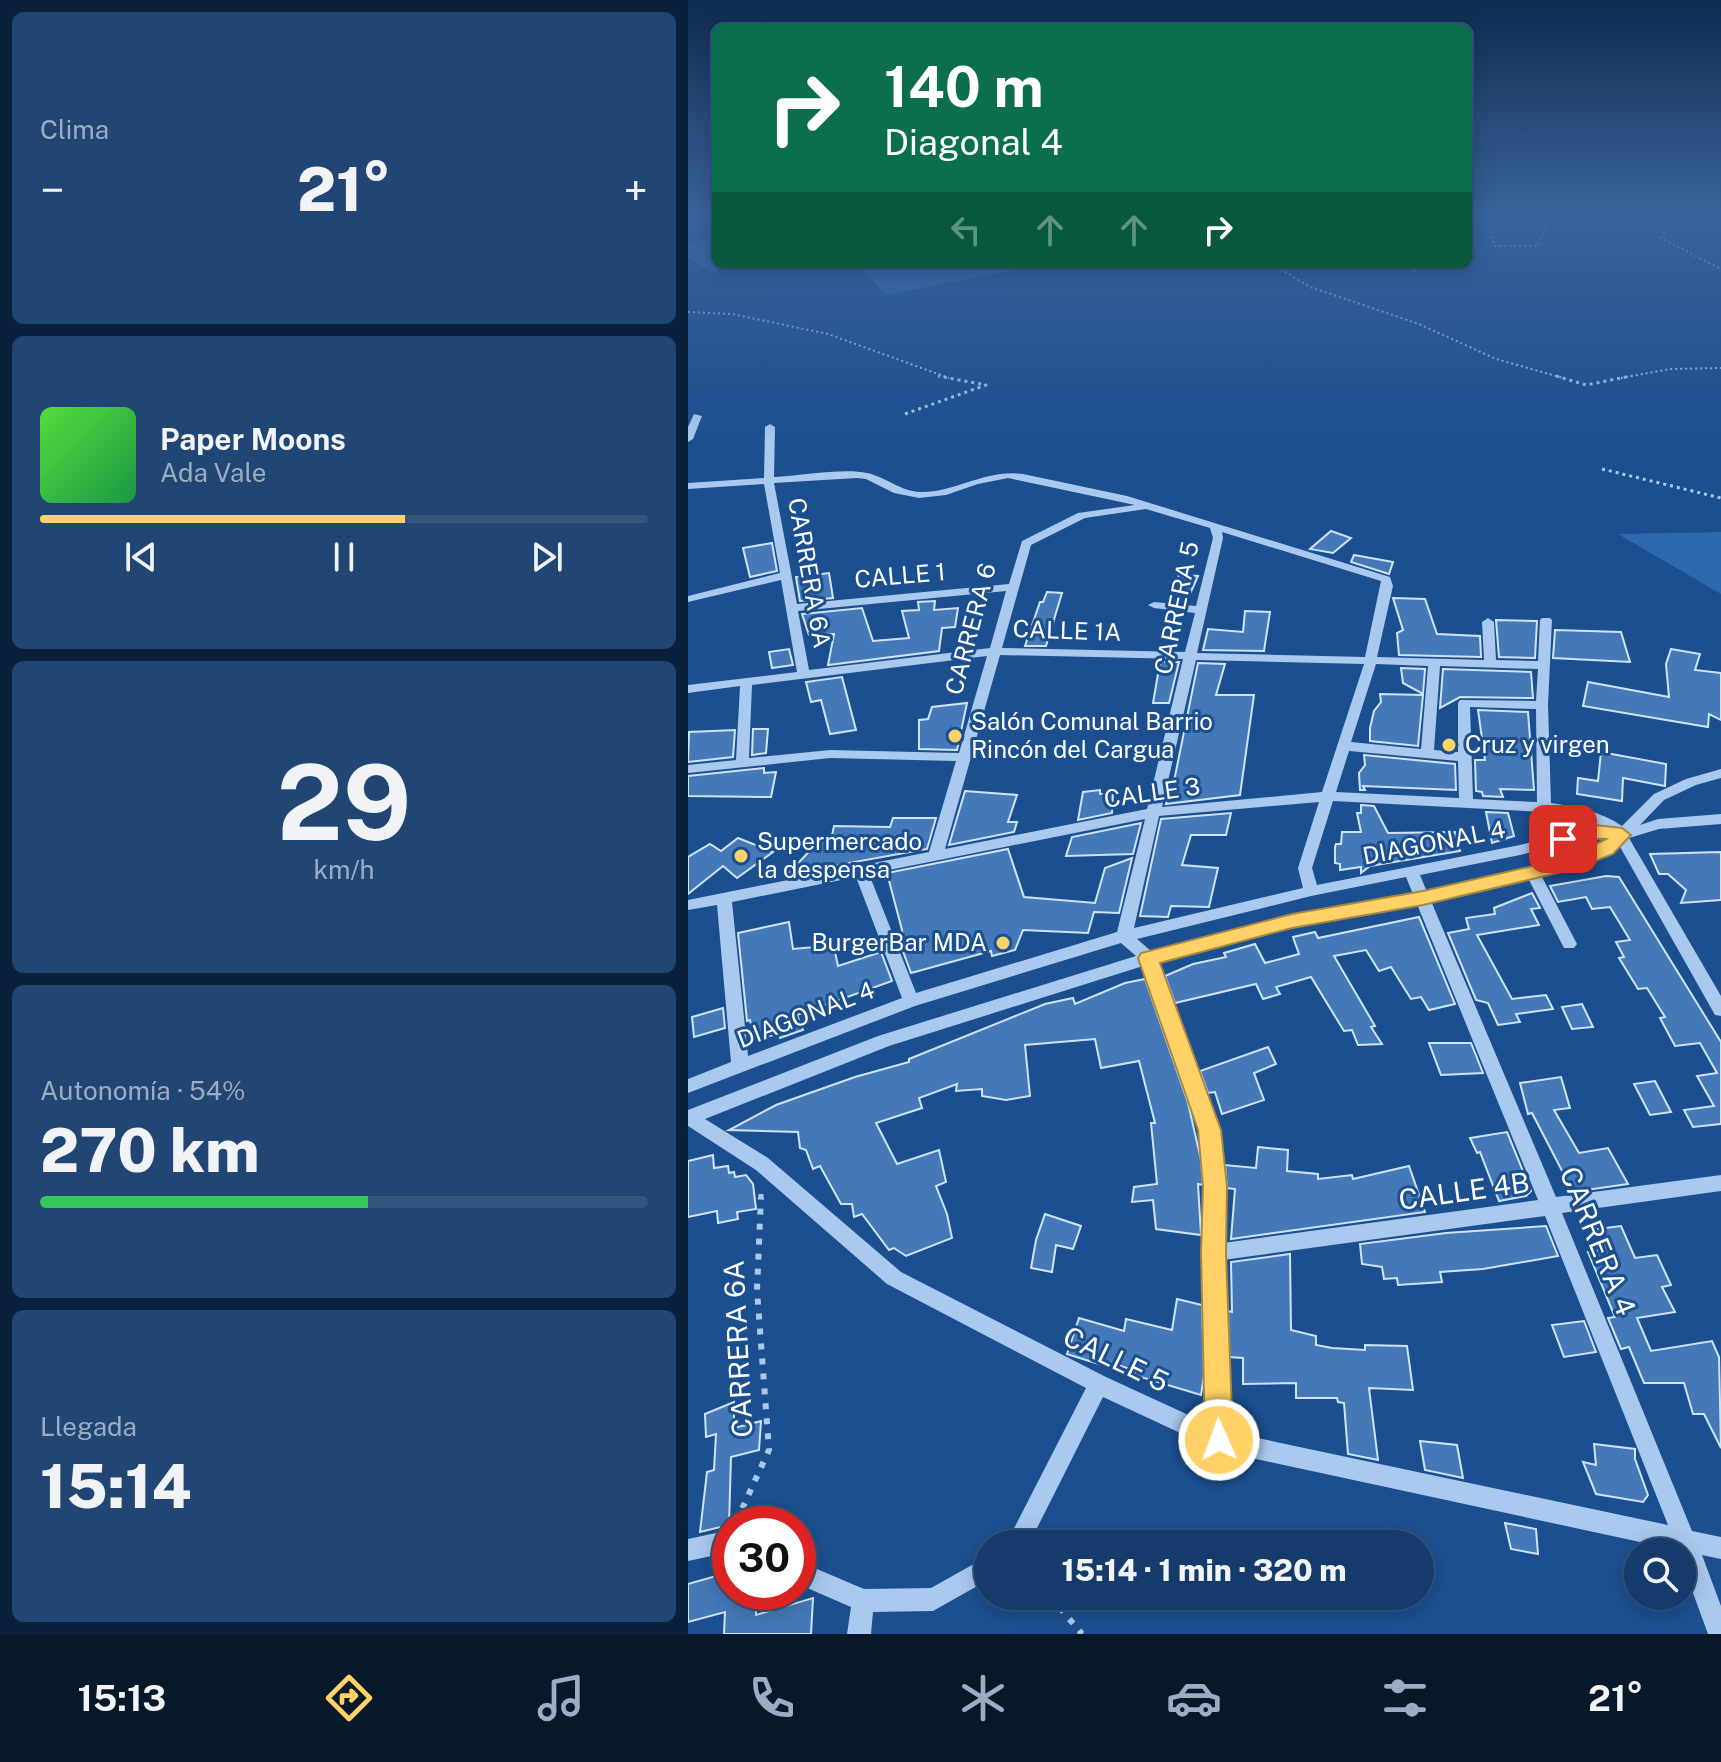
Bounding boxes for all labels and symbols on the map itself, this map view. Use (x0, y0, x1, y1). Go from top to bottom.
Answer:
street label: CARRERA 6A (783, 496, 837, 650)
street label: CARRERA 5 (1148, 539, 1204, 677)
street label: CALLE 1 (853, 557, 947, 593)
street label: CARRERA 6 (939, 560, 1001, 698)
street label: CALLE 1A (1012, 614, 1122, 646)
place label: Salón Comunal Barrio Rincón del Cargua (971, 707, 1213, 763)
marker: Salón Comunal Barrio Rincón del Cargua (946, 727, 964, 745)
place label: Cruz y virgen (1465, 730, 1610, 758)
marker: Cruz y virgen (1440, 736, 1458, 754)
street label: CALLE 3 (1102, 771, 1202, 813)
pin (1529, 805, 1597, 873)
street label: DIAGONAL 4 (1360, 814, 1508, 870)
place label: Supermercado la despensa (757, 827, 922, 883)
marker: Supermercado la despensa (732, 847, 750, 865)
place label: BurgerBar MDA (811, 928, 987, 956)
marker: BurgerBar MDA (994, 934, 1012, 952)
street label: DIAGONAL 4 (733, 975, 878, 1053)
street label: CARRERA 4 (1554, 1162, 1643, 1320)
street label: CALLE 4B (1396, 1165, 1531, 1216)
street label: CARRERA 6A (716, 1260, 759, 1438)
street label: CALLE 5 (1058, 1319, 1174, 1398)
position arrow (1177, 1398, 1261, 1482)
speed limit sign: 30 (712, 1506, 816, 1610)

